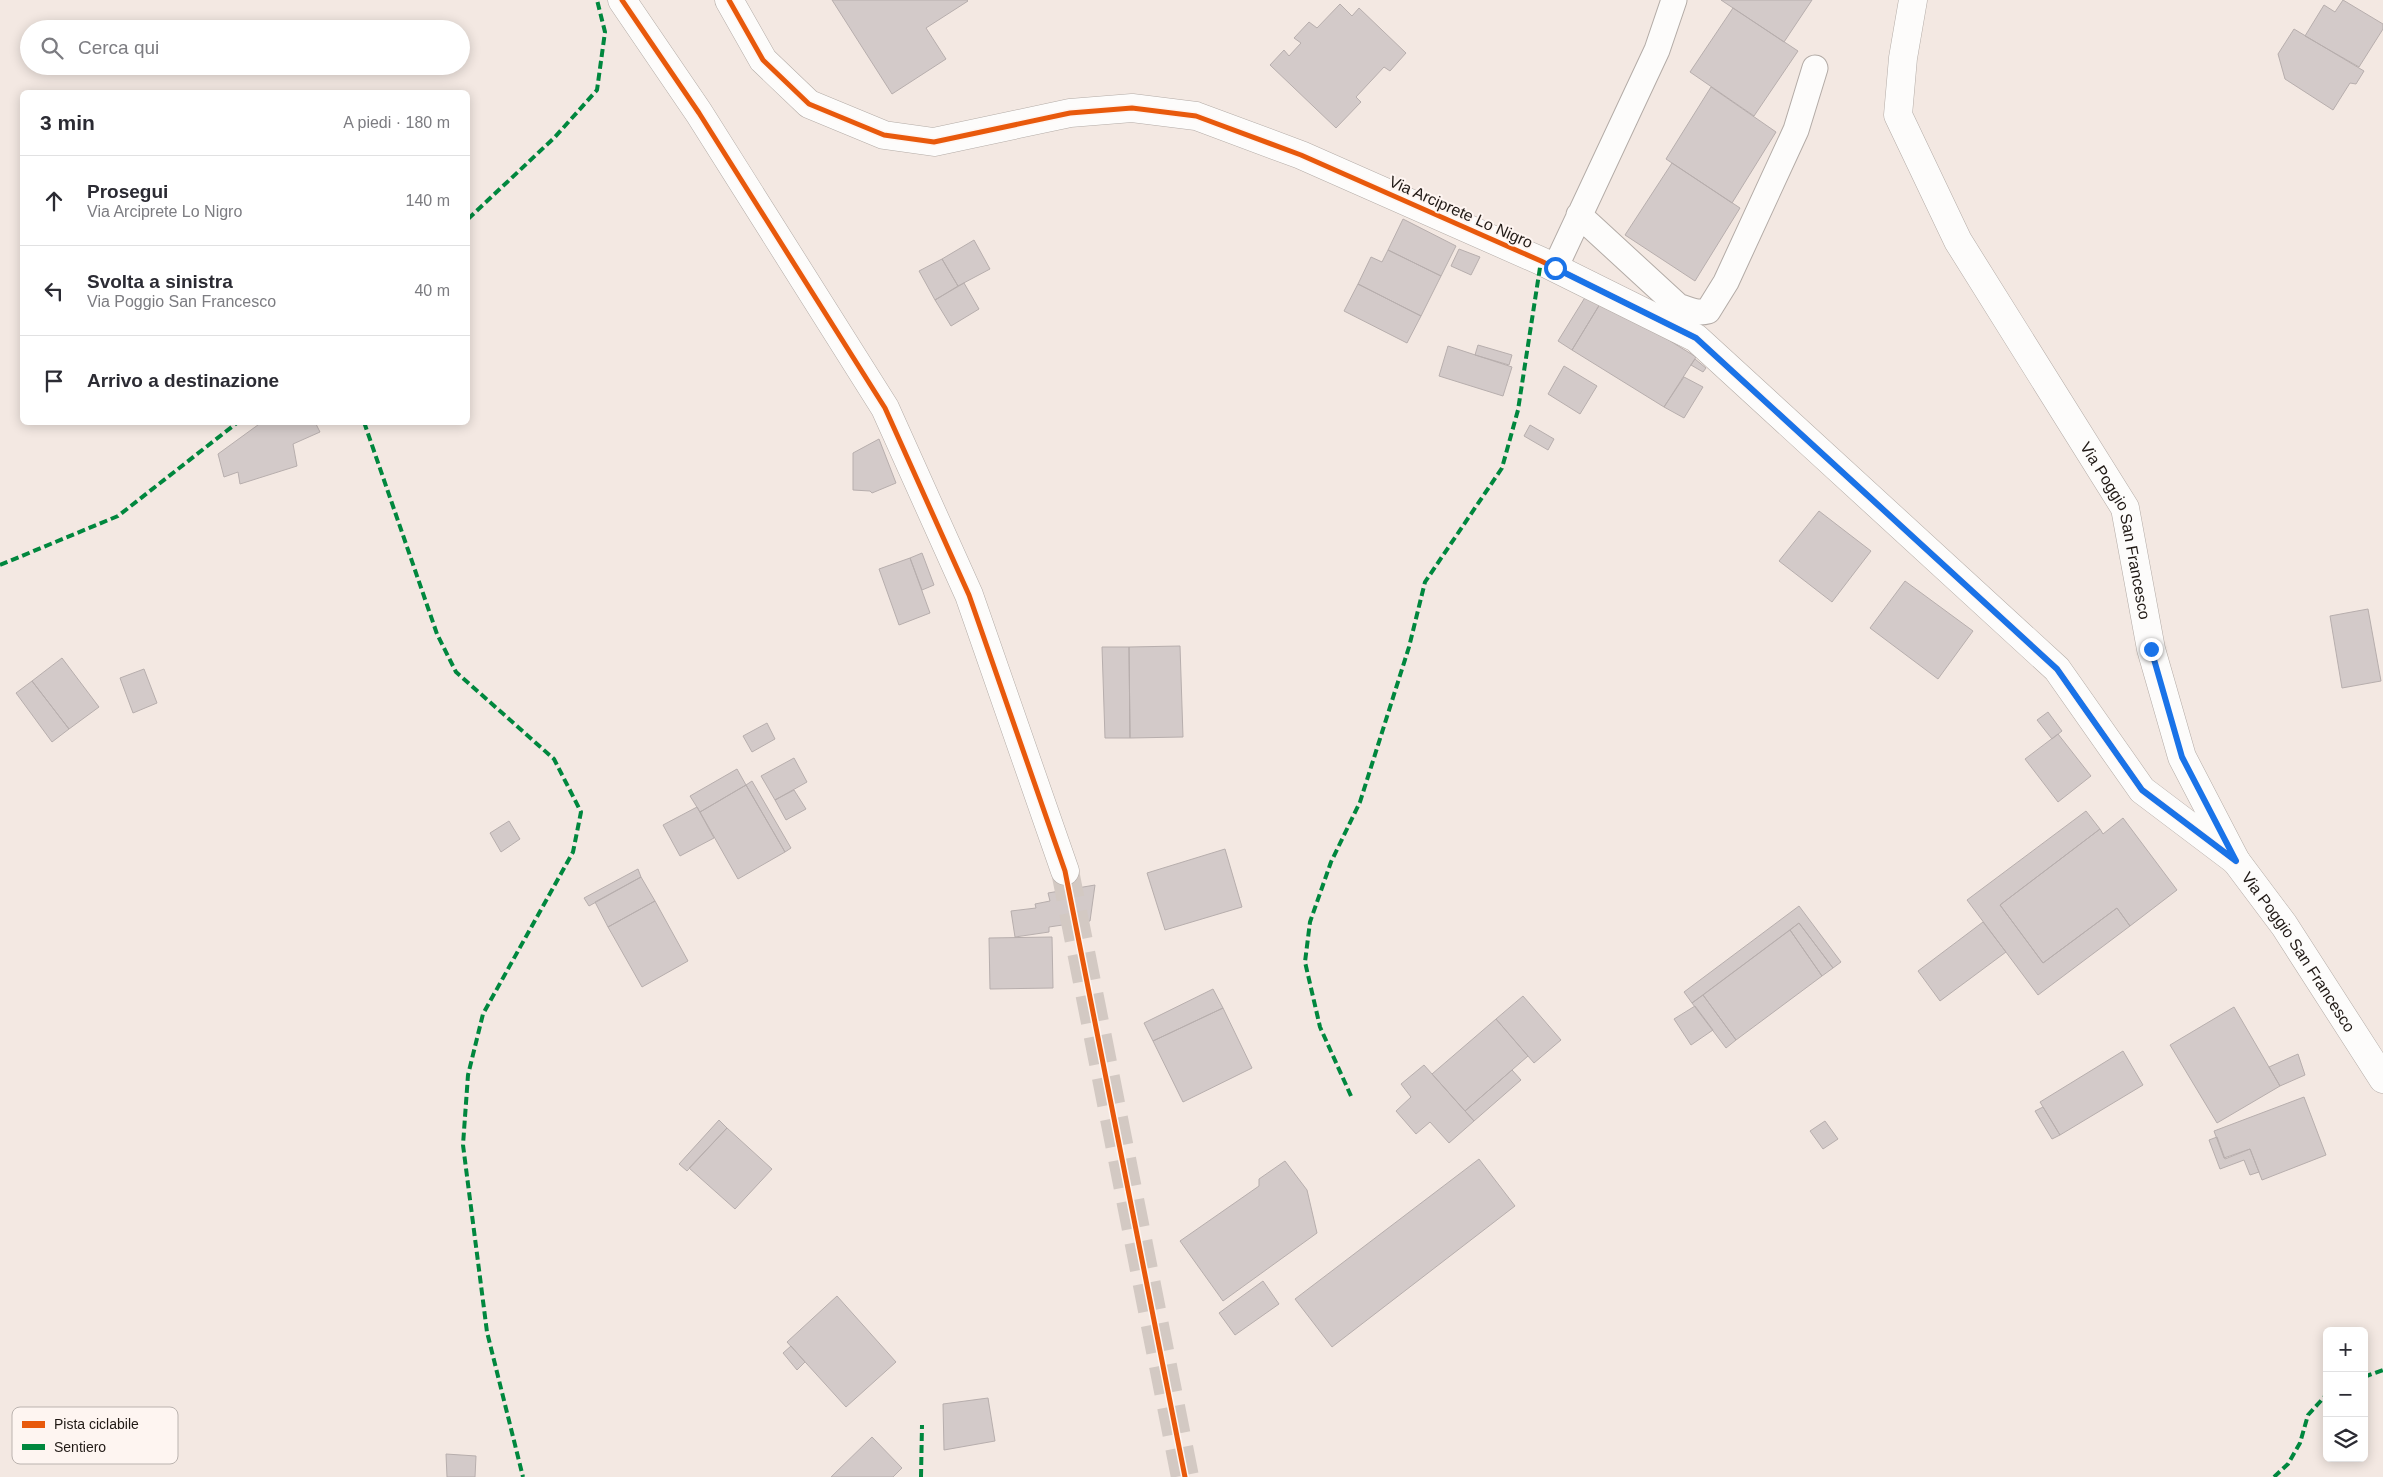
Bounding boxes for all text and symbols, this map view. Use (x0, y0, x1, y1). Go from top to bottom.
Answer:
search box (20, 20, 470, 75)
icon: search (38, 34, 66, 62)
text: Cerca qui (78, 37, 159, 58)
text: 3 min (40, 111, 95, 134)
text: A piedi · 180 m (343, 114, 450, 131)
street label: Via Arciprete Lo Nigro (1387, 173, 1536, 251)
text: Prosegui (87, 181, 168, 202)
icon: ahead (40, 187, 68, 215)
text: 140 m (406, 192, 450, 209)
text: Via Arciprete Lo Nigro (87, 203, 242, 220)
route start (1544, 257, 1567, 280)
text: Svolta a sinistra (87, 271, 233, 292)
icon: left (40, 277, 68, 305)
text: 40 m (414, 282, 450, 299)
text: Via Poggio San Francesco (87, 293, 276, 310)
icon: arrive (40, 367, 68, 395)
text: Arrivo a destinazione (87, 370, 279, 391)
street label: Via Poggio San Francesco (2077, 439, 2154, 621)
route end (2140, 638, 2163, 661)
street label: Via Poggio San Francesco (2239, 869, 2359, 1035)
map controls (2323, 1327, 2368, 1462)
button: + (2323, 1327, 2368, 1372)
button: − (2323, 1372, 2368, 1417)
legend (12, 1407, 178, 1464)
text: Pista ciclabile (54, 1416, 139, 1432)
button: layers (2323, 1417, 2368, 1462)
text: Sentiero (54, 1439, 106, 1455)

